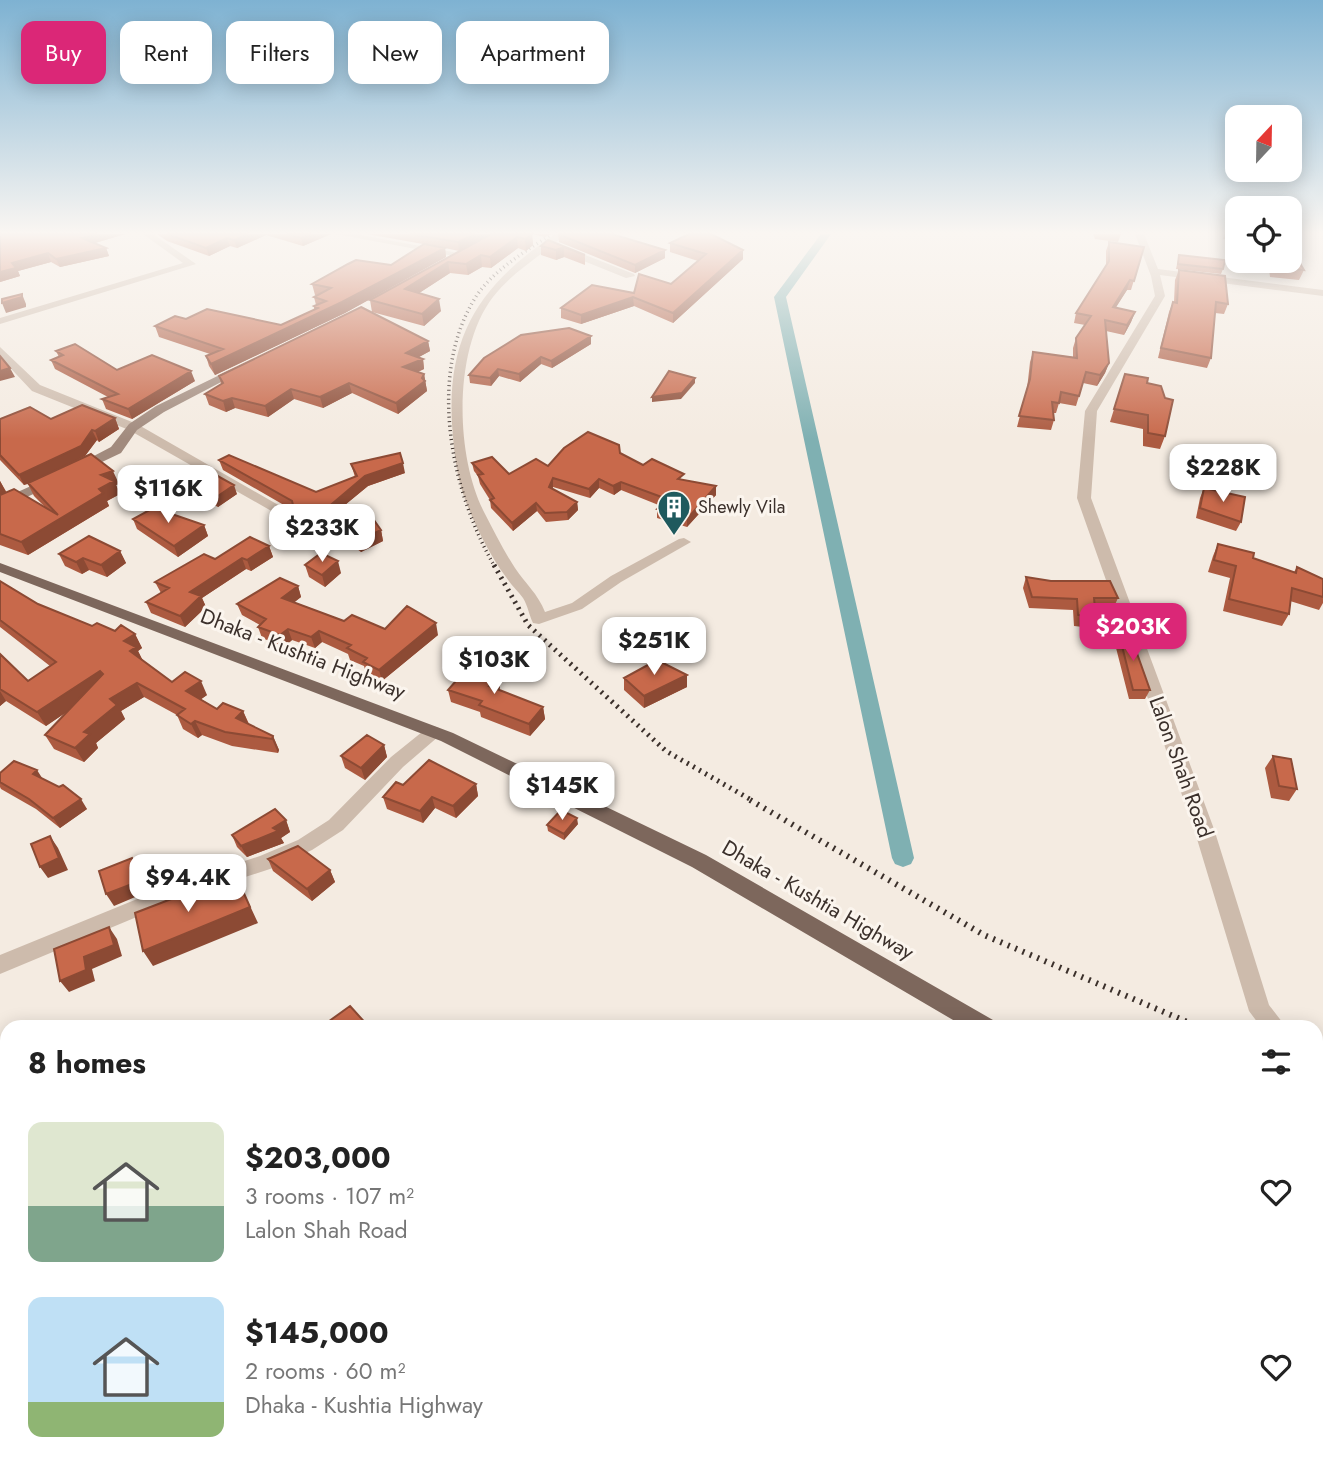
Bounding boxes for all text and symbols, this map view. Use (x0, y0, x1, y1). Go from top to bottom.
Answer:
chip: Buy (21, 21, 106, 84)
chip: Rent (120, 21, 212, 84)
chip: Filters (226, 21, 334, 84)
chip: New (348, 21, 442, 84)
chip: Apartment (456, 21, 609, 84)
north arrow (1225, 105, 1302, 182)
map controls (1225, 105, 1302, 273)
button: locate (1225, 196, 1302, 273)
pin: $228K (1174, 444, 1272, 504)
text: $228K (1186, 450, 1260, 484)
pin: $116K (119, 466, 217, 525)
text: $116K (133, 471, 203, 505)
building icon: Shewly Vila (655, 488, 693, 537)
place label: Shewly Vila (698, 494, 785, 520)
pin: $233K (273, 504, 371, 564)
text: $233K (285, 510, 359, 544)
street label: Dhaka - Kushtia Highway (196, 601, 411, 707)
pin: $203K (1084, 604, 1182, 663)
text: $203K (1096, 609, 1170, 643)
pin: $251K (605, 618, 703, 677)
text: $251K (618, 623, 690, 657)
pin: $103K (445, 636, 543, 696)
text: $103K (458, 642, 530, 676)
street label: Lalon Shah Road (1142, 692, 1220, 842)
pin: $145K (513, 762, 611, 822)
text: $145K (526, 768, 598, 802)
street label: Dhaka - Kushtia Highway (716, 833, 920, 968)
pin: $94.4K (131, 855, 245, 914)
text: $94.4K (145, 860, 231, 894)
text: 8 homes (28, 1041, 146, 1084)
icon: filters (1257, 1043, 1295, 1081)
text: $203,000 (245, 1136, 391, 1179)
icon: home (84, 1150, 168, 1234)
icon: heart (1257, 1173, 1295, 1211)
text: 3 rooms · 107 m² (245, 1179, 414, 1213)
text: Lalon Shah Road (245, 1213, 408, 1247)
text: $145,000 (245, 1311, 389, 1354)
icon: home (84, 1325, 168, 1409)
icon: heart (1257, 1348, 1295, 1386)
text: 2 rooms · 60 m² (245, 1354, 405, 1388)
text: Dhaka - Kushtia Highway (245, 1388, 483, 1422)

